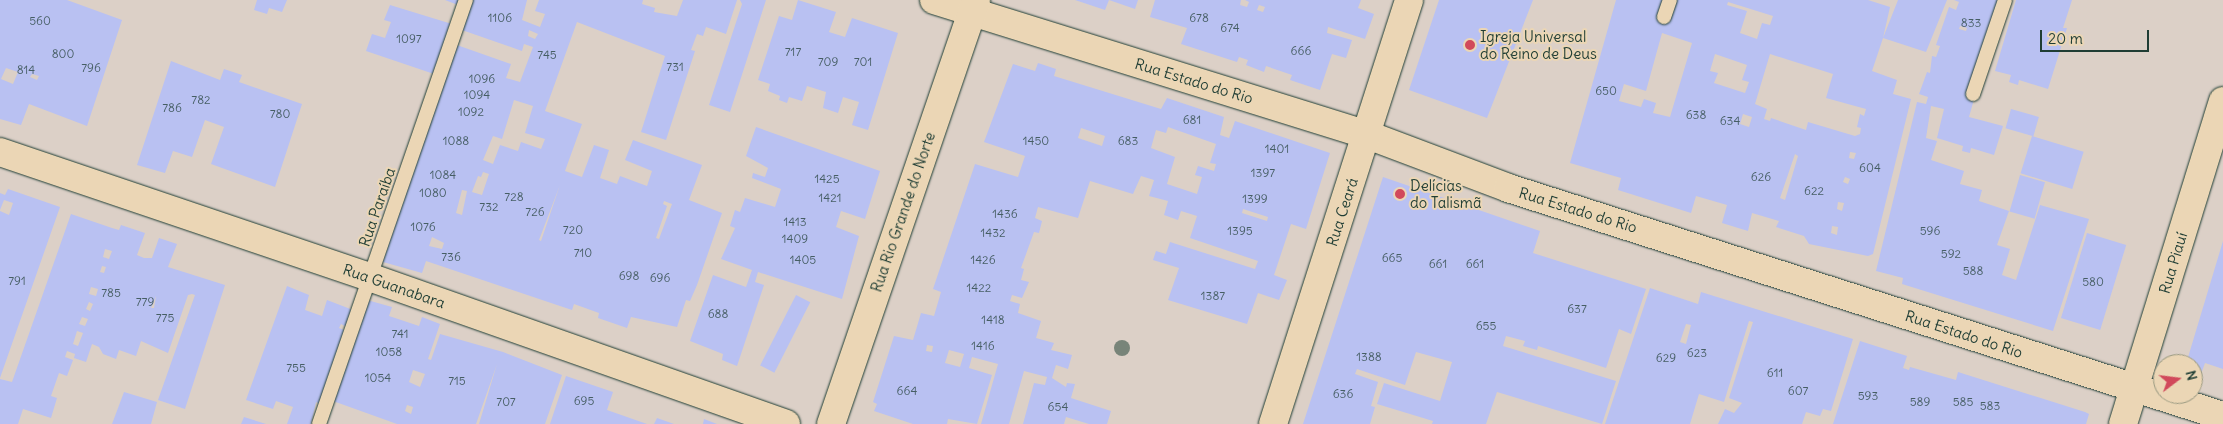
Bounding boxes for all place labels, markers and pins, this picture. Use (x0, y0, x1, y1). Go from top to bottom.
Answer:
place label: Igreja Universal do Reino de Deus (1480, 27, 1597, 62)
marker: Igreja Universal do Reino de Deus (1464, 39, 1476, 51)
place label: Delícias do Talismã (1410, 176, 1482, 211)
marker: Delícias do Talismã (1394, 188, 1406, 200)

